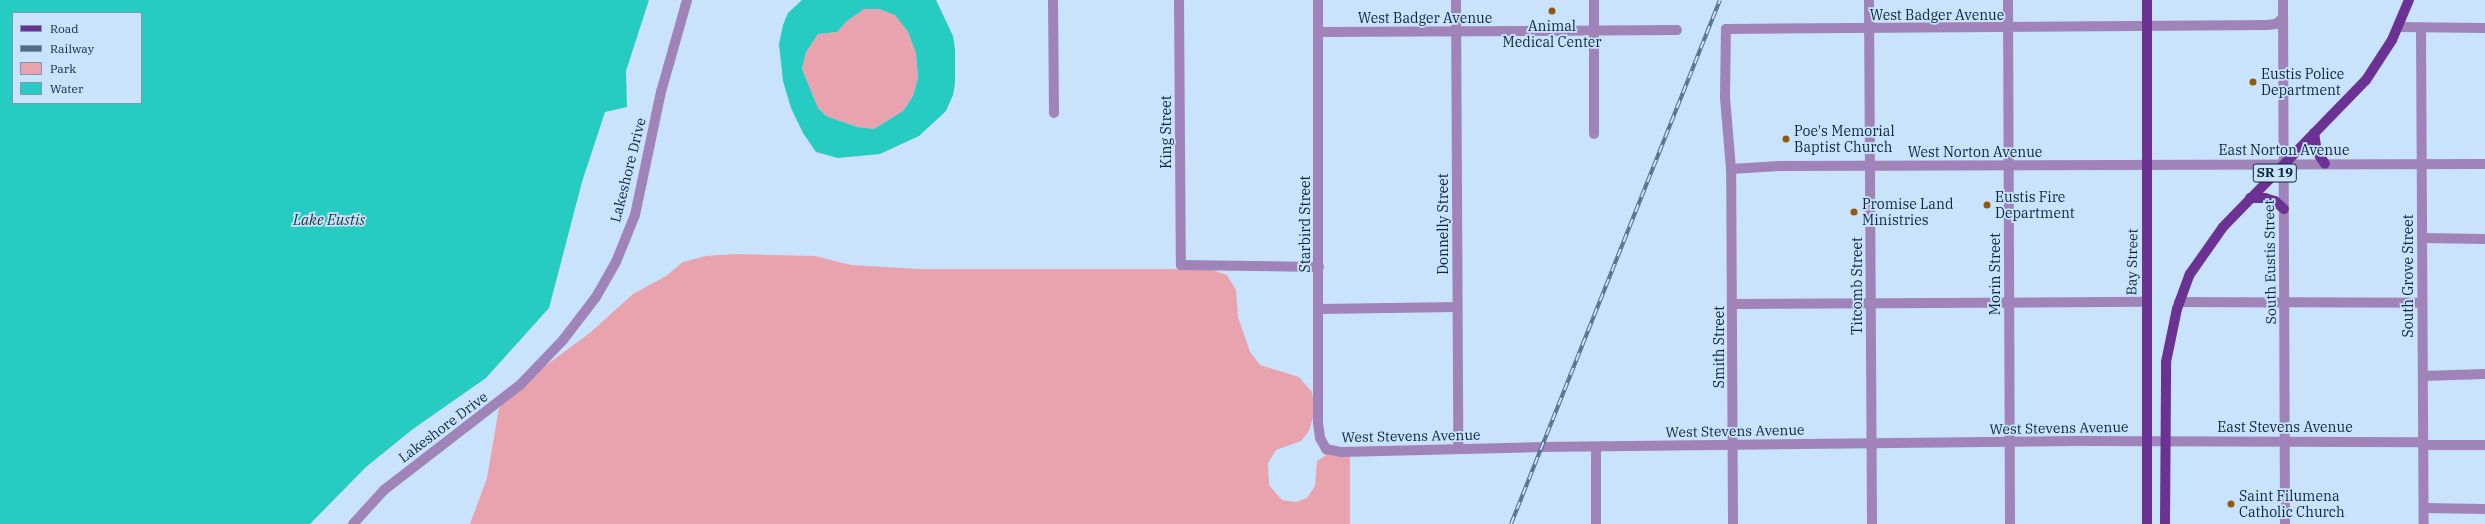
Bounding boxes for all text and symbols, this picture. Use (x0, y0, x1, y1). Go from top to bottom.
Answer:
marker: Animal Medical Center (1547, 6, 1557, 16)
street label: West Badger Avenue (1870, 7, 2004, 23)
street label: West Badger Avenue (1358, 10, 1492, 26)
legend (12, 12, 142, 104)
place label: Animal Medical Center (1502, 18, 1602, 50)
text: Road (50, 21, 79, 36)
text: Railway (50, 41, 94, 56)
text: Park (50, 61, 76, 76)
place label: Eustis Police Department (2261, 66, 2344, 98)
marker: Eustis Police Department (2248, 77, 2258, 87)
text: Water (50, 81, 83, 96)
street label: King Street (1158, 95, 1174, 169)
street label: Lakeshore Drive (607, 116, 649, 224)
place label: Poe's Memorial Baptist Church (1794, 123, 1895, 156)
marker: Poe's Memorial Baptist Church (1781, 134, 1791, 144)
street label: East Norton Avenue (2219, 142, 2349, 158)
street label: West Norton Avenue (1908, 144, 2042, 160)
road number: SR 19 (2252, 162, 2298, 184)
street label: Donnelly Street (1435, 173, 1451, 275)
street label: Starbird Street (1297, 175, 1313, 273)
place label: Eustis Fire Department (1995, 189, 2075, 222)
place label: Promise Land Ministries (1862, 196, 1953, 228)
street label: South Eustis Street (2261, 199, 2279, 325)
marker: Eustis Fire Department (1982, 200, 1992, 210)
marker: Promise Land Ministries (1849, 207, 1859, 217)
water label: Lake Eustis (293, 211, 365, 229)
street label: South Grove Street (2400, 214, 2416, 338)
street label: Bay Street (2123, 228, 2141, 296)
street label: Morin Street (1987, 233, 2003, 315)
street label: Titcomb Street (1849, 237, 1865, 335)
street label: Smith Street (1711, 306, 1727, 388)
street label: Lakeshore Drive (395, 388, 491, 466)
street label: West Stevens Avenue (1989, 418, 2129, 438)
street label: East Stevens Avenue (2217, 419, 2353, 435)
street label: West Stevens Avenue (1665, 421, 1805, 441)
street label: West Stevens Avenue (1341, 426, 1481, 446)
place label: Saint Filumena Catholic Church (2239, 488, 2345, 520)
marker: Saint Filumena Catholic Church (2226, 499, 2236, 509)

